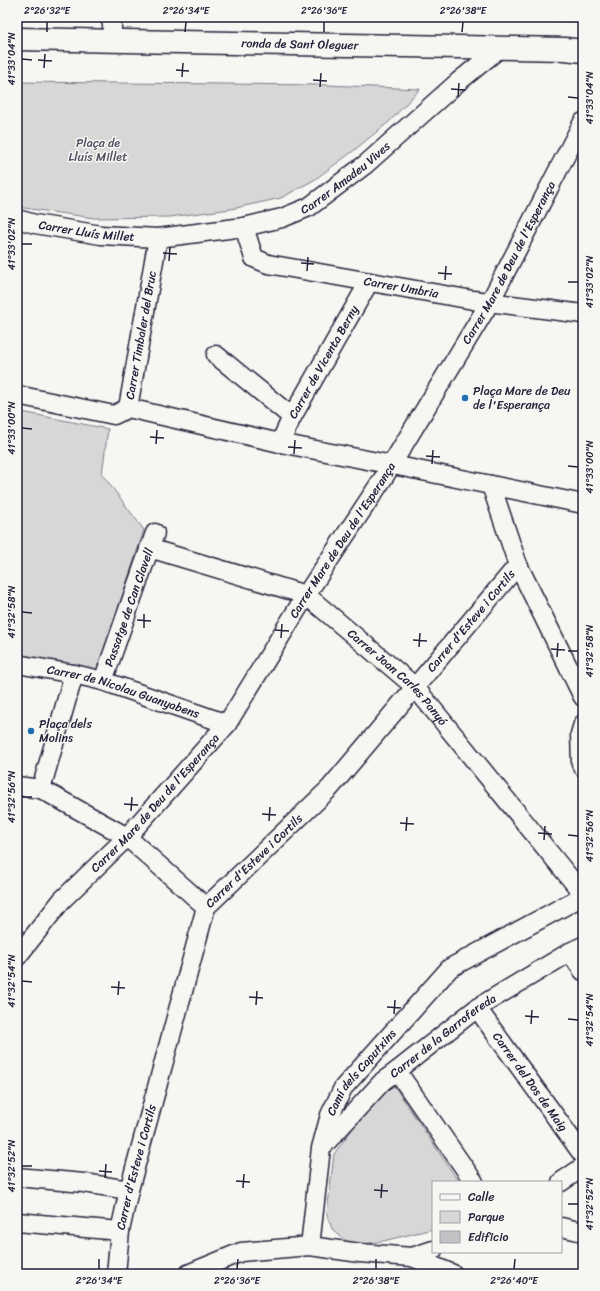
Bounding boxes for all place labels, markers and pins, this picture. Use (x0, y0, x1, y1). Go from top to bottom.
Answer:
place label: Plaça Mare de Deu de l'Esperança (473, 380, 571, 416)
marker: Plaça Mare de Deu de l'Esperança (460, 393, 470, 403)
place label: Plaça dels Molins (39, 713, 92, 749)
marker: Plaça dels Molins (26, 726, 36, 736)

